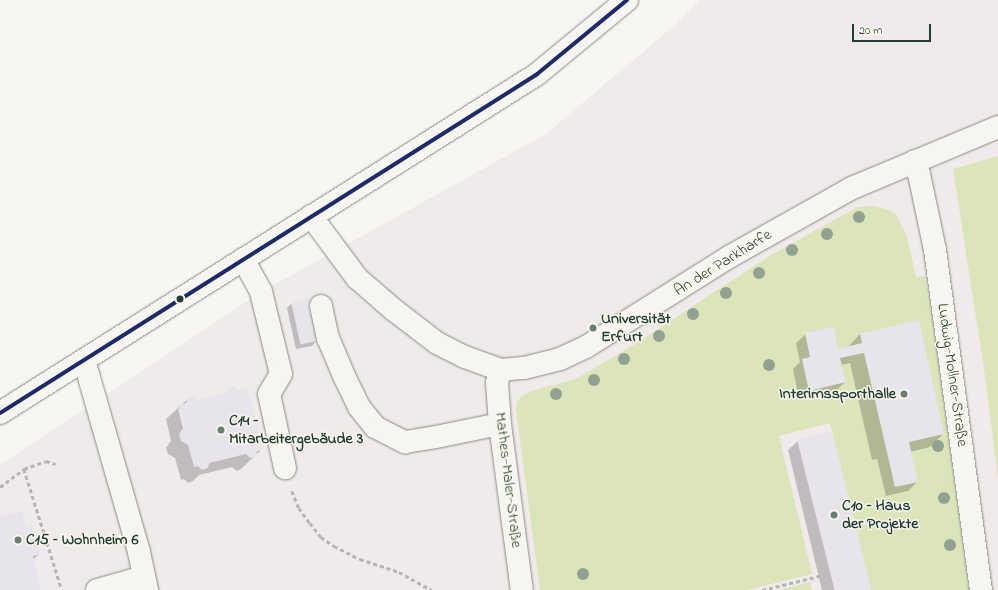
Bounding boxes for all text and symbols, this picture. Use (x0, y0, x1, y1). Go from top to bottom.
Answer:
scale bar (854, 16, 933, 42)
text: 20 m (859, 22, 882, 40)
street label: An der Parkharfe (671, 225, 775, 301)
unlabelled marker (175, 294, 185, 304)
street label: Ludwig-Mollner-Straße (932, 302, 972, 448)
place label: Universität Erfurt (601, 309, 671, 347)
marker: Universität Erfurt (588, 323, 598, 333)
place label: Interimssporthalle (779, 384, 896, 404)
marker: Interimssporthalle (899, 389, 909, 399)
place label: C14 – Mitarbeitergebäude 3 (229, 411, 363, 449)
street label: Mathes-Maler-Straße (490, 411, 526, 549)
marker: C14 – Mitarbeitergebäude 3 (216, 425, 226, 435)
place label: C10 – Haus der Projekte (842, 496, 918, 534)
marker: C10 – Haus der Projekte (829, 510, 839, 520)
place label: C15 – Wohnheim 6 (26, 530, 138, 550)
marker: C15 – Wohnheim 6 (13, 535, 23, 545)

